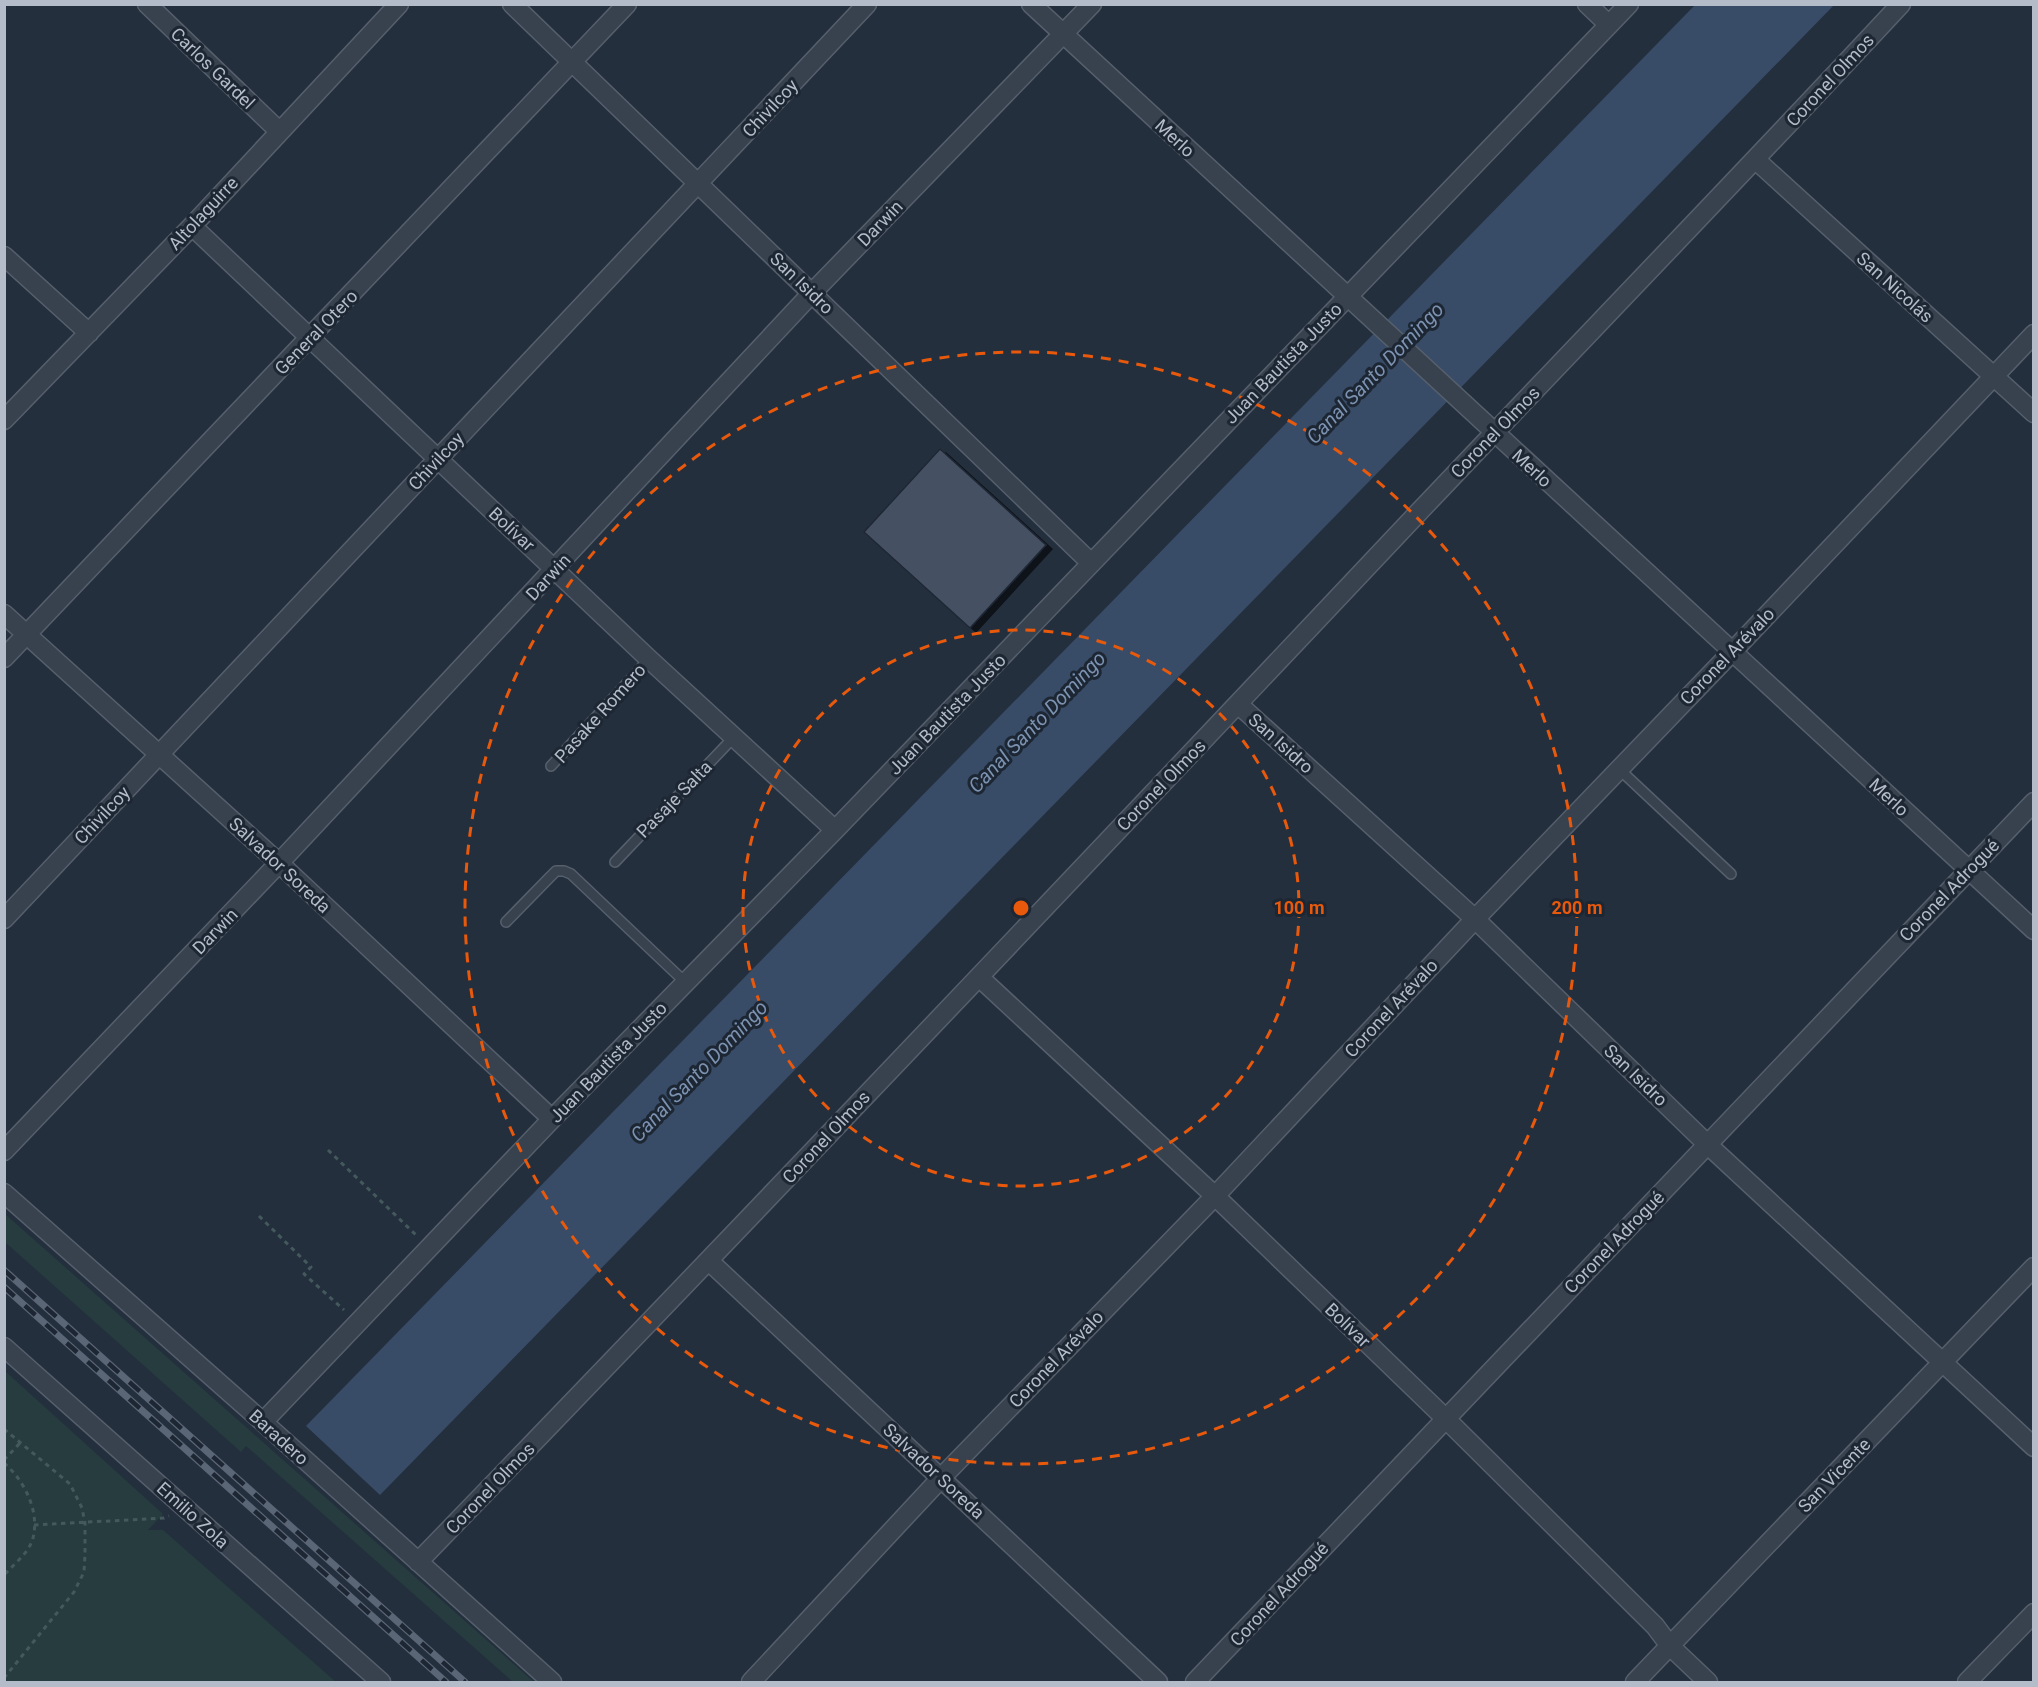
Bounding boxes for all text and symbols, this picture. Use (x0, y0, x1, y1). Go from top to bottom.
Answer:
street label: Carlos Gardel (167, 23, 259, 113)
street label: Coronel Olmos (1782, 29, 1878, 131)
street label: Chivilcoy (738, 74, 802, 141)
street label: Merlo (1151, 115, 1199, 161)
street label: Altolaguirre (164, 172, 242, 254)
street label: Darwin (853, 196, 907, 250)
street label: San Nicolás (1853, 247, 1937, 327)
street label: San Isidro (766, 248, 838, 318)
street label: General Otero (270, 285, 362, 379)
water label: Canal Santo Domingo (1301, 297, 1449, 449)
street label: Juan Bautista Justo (1220, 298, 1346, 428)
street label: Coronel Olmos (1446, 382, 1544, 482)
street label: Chivilcoy (404, 427, 468, 494)
street label: Merlo (1508, 445, 1556, 491)
street label: Bolívar (485, 503, 539, 555)
street label: Darwin (521, 549, 575, 605)
street label: Coronel Arévalo (1675, 603, 1779, 709)
water label: Canal Santo Domingo (963, 646, 1111, 798)
street label: Juan Bautista Justo (884, 649, 1010, 779)
street label: Pasake Romero (550, 659, 650, 767)
street label: San Isidro (1244, 708, 1318, 778)
street label: Coronel Olmos (1112, 735, 1210, 835)
street label: Pasaje Salta (632, 756, 716, 842)
street label: Merlo (1865, 774, 1913, 820)
street label: Chivilcoy (70, 781, 134, 848)
street label: Salvador Soreda (225, 813, 335, 917)
street label: Coronel Adrogué (1895, 834, 2003, 946)
text: 100 m (1273, 897, 1325, 918)
text: 200 m (1551, 897, 1603, 918)
centre of rings (1011, 898, 1031, 918)
street label: Darwin (188, 904, 242, 958)
street label: Coronel Arévalo (1340, 955, 1442, 1061)
water label: Canal Santo Domingo (625, 995, 773, 1147)
street label: Juan Bautista Justo (545, 997, 671, 1127)
street label: San Isidro (1600, 1040, 1672, 1110)
street label: Coronel Olmos (778, 1086, 874, 1188)
street label: Coronel Adrogué (1560, 1186, 1668, 1298)
street label: Bolívar (1321, 1298, 1375, 1352)
street label: Coronel Arévalo (1004, 1306, 1108, 1412)
street label: Baradero (245, 1405, 313, 1469)
street label: Salvador Soreda (879, 1419, 989, 1523)
street label: San Vicente (1793, 1434, 1875, 1516)
street label: Coronel Olmos (441, 1438, 539, 1538)
street label: Emilio Zola (153, 1477, 233, 1553)
street label: Coronel Adrogué (1226, 1538, 1332, 1650)

